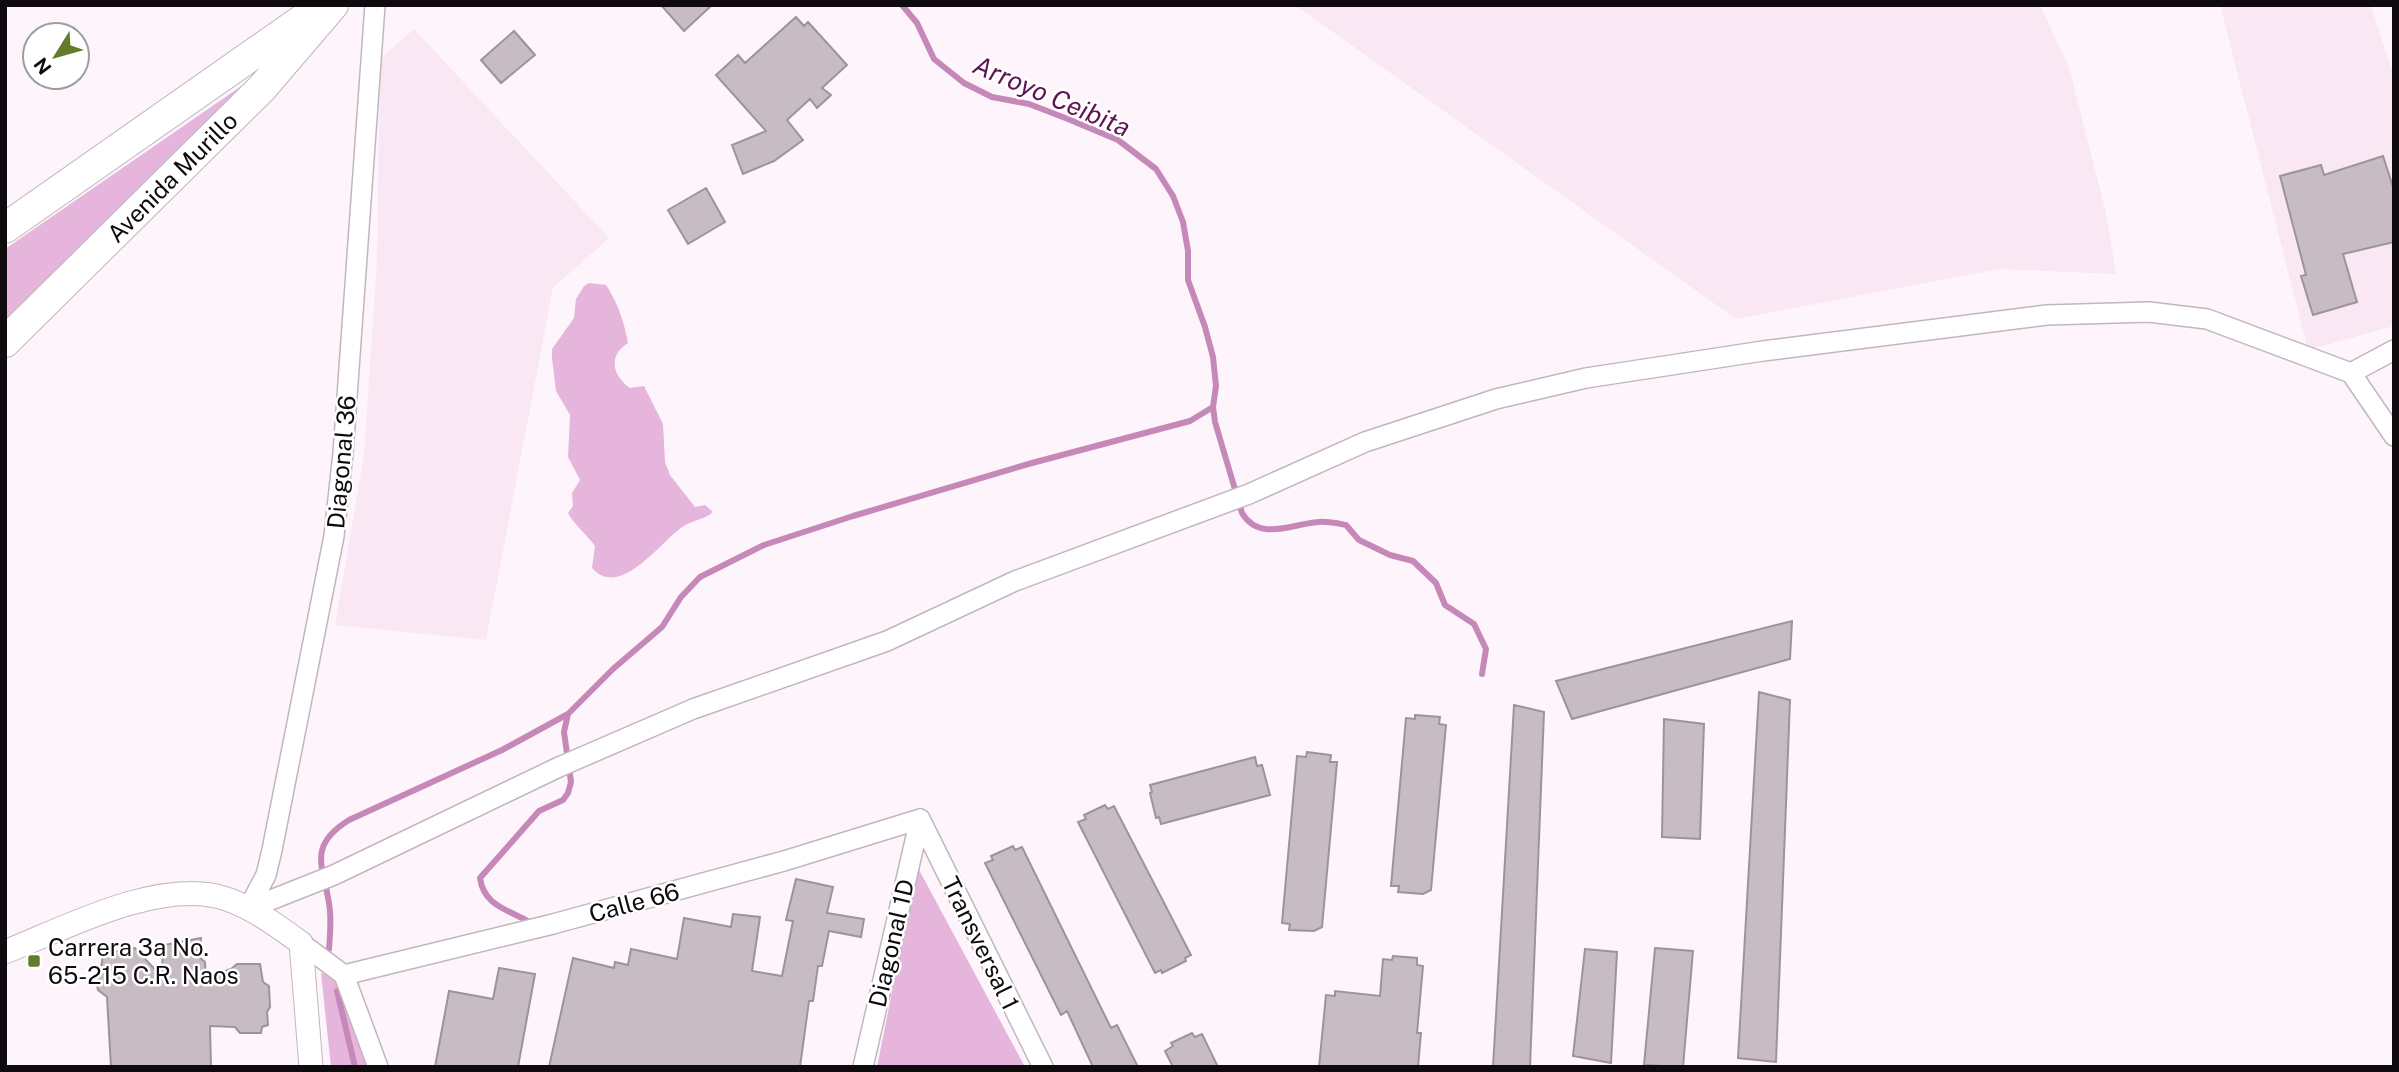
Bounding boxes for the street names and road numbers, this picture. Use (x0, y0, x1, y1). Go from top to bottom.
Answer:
street label: Avenida Murillo (101, 106, 243, 248)
street label: Diagonal 36 (321, 394, 361, 530)
street label: Transversal 1 (937, 872, 1025, 1014)
street label: Diagonal 1D (863, 876, 919, 1010)
street label: Calle 66 (586, 877, 682, 927)

